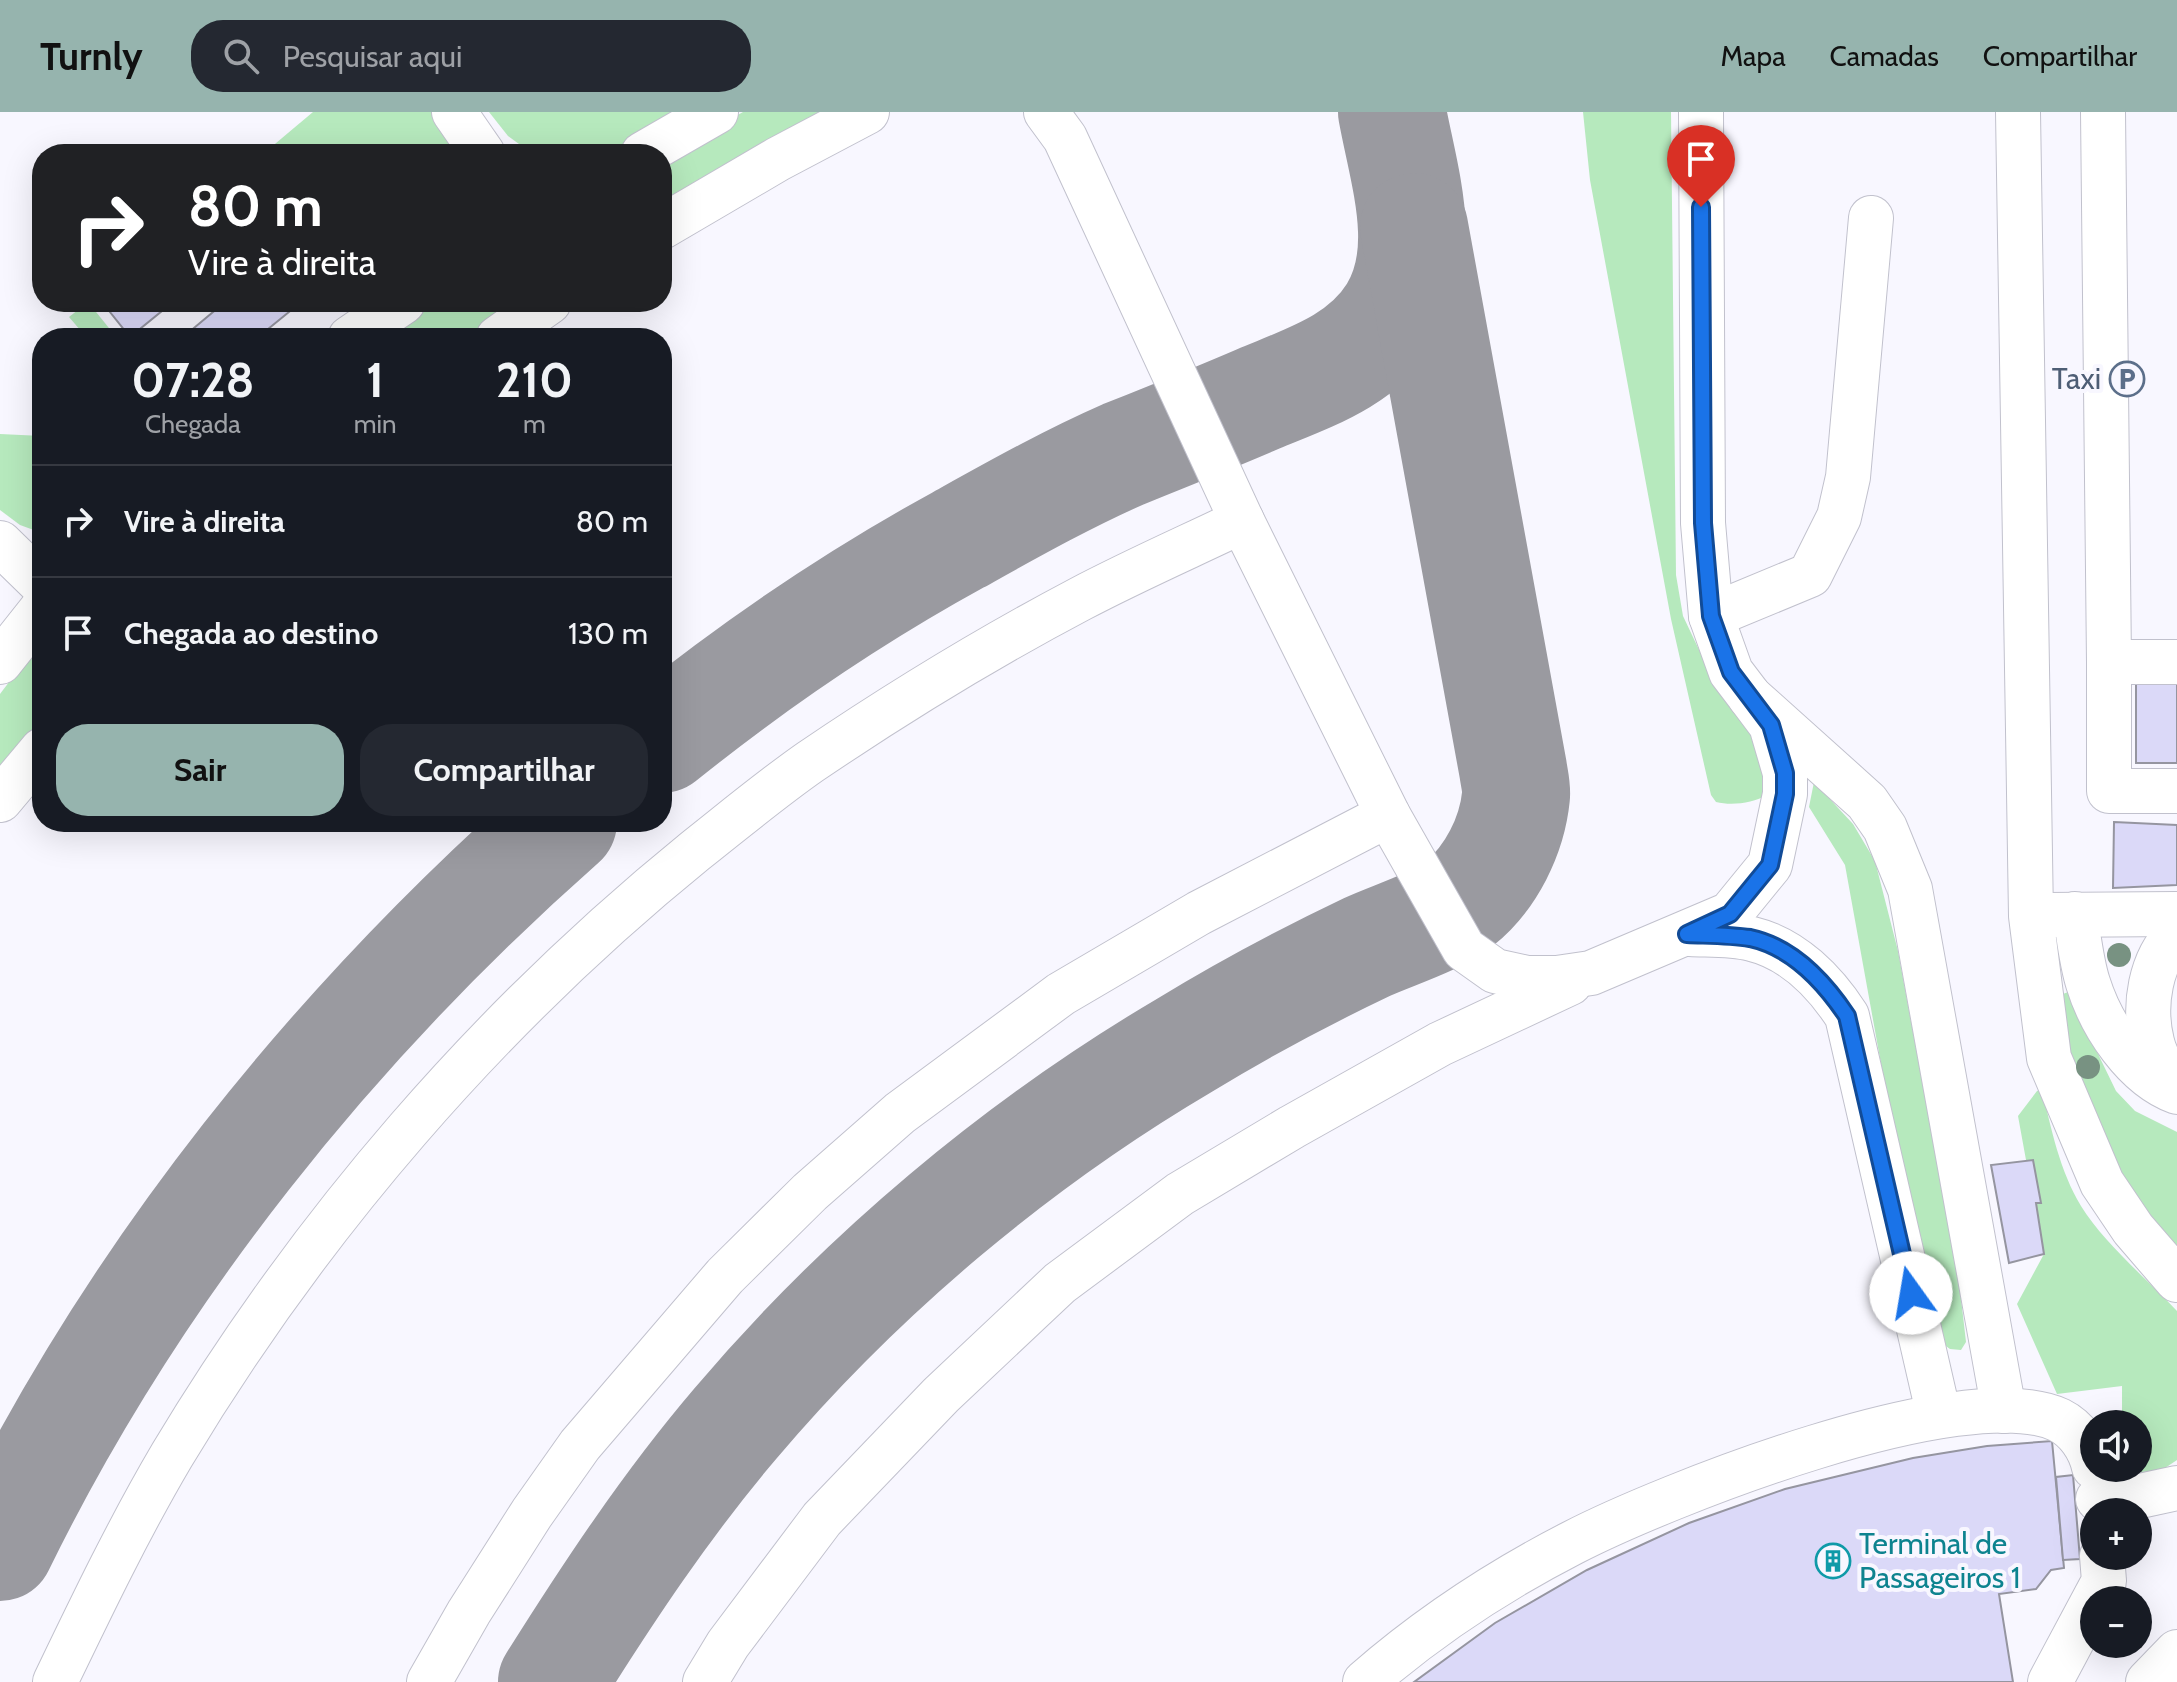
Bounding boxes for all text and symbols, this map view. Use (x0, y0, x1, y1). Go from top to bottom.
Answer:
search box (191, 20, 751, 92)
text: Turnly (40, 33, 143, 80)
icon: search (219, 34, 263, 78)
text: Pesquisar aqui (283, 38, 462, 75)
text: Mapa (1721, 39, 1786, 73)
text: Camadas (1830, 39, 1939, 73)
text: Compartilhar (1983, 39, 2137, 73)
pin (1667, 125, 1735, 207)
icon: arrive (1679, 137, 1723, 181)
text: 80 m (188, 172, 323, 240)
icon: right (56, 176, 160, 280)
text: Vire à direita (188, 240, 376, 284)
text: 07:28 (131, 351, 255, 409)
text: 1 (366, 351, 384, 409)
text: 210 (496, 351, 573, 409)
place label: Taxi (2052, 360, 2101, 397)
parking icon: Taxi (2108, 360, 2146, 398)
text: Chegada (145, 408, 241, 440)
text: min (354, 408, 397, 440)
text: m (523, 408, 546, 440)
icon: right (56, 499, 100, 543)
text: Vire à direita (124, 503, 285, 540)
text: 80 m (576, 503, 648, 540)
icon: arrive (56, 611, 100, 655)
text: Chegada ao destino (124, 615, 378, 652)
text: 130 m (568, 615, 648, 652)
button: Sair (56, 724, 344, 816)
button: Compartilhar (360, 724, 648, 816)
position arrow (1869, 1251, 1953, 1335)
map controls (2080, 1410, 2152, 1658)
button: sound (2080, 1410, 2152, 1482)
button: + (2080, 1498, 2152, 1570)
place label: Terminal de Passageiros 1 (1859, 1525, 2021, 1596)
building icon: Terminal de Passageiros 1 (1814, 1542, 1852, 1580)
button: − (2080, 1586, 2152, 1658)

